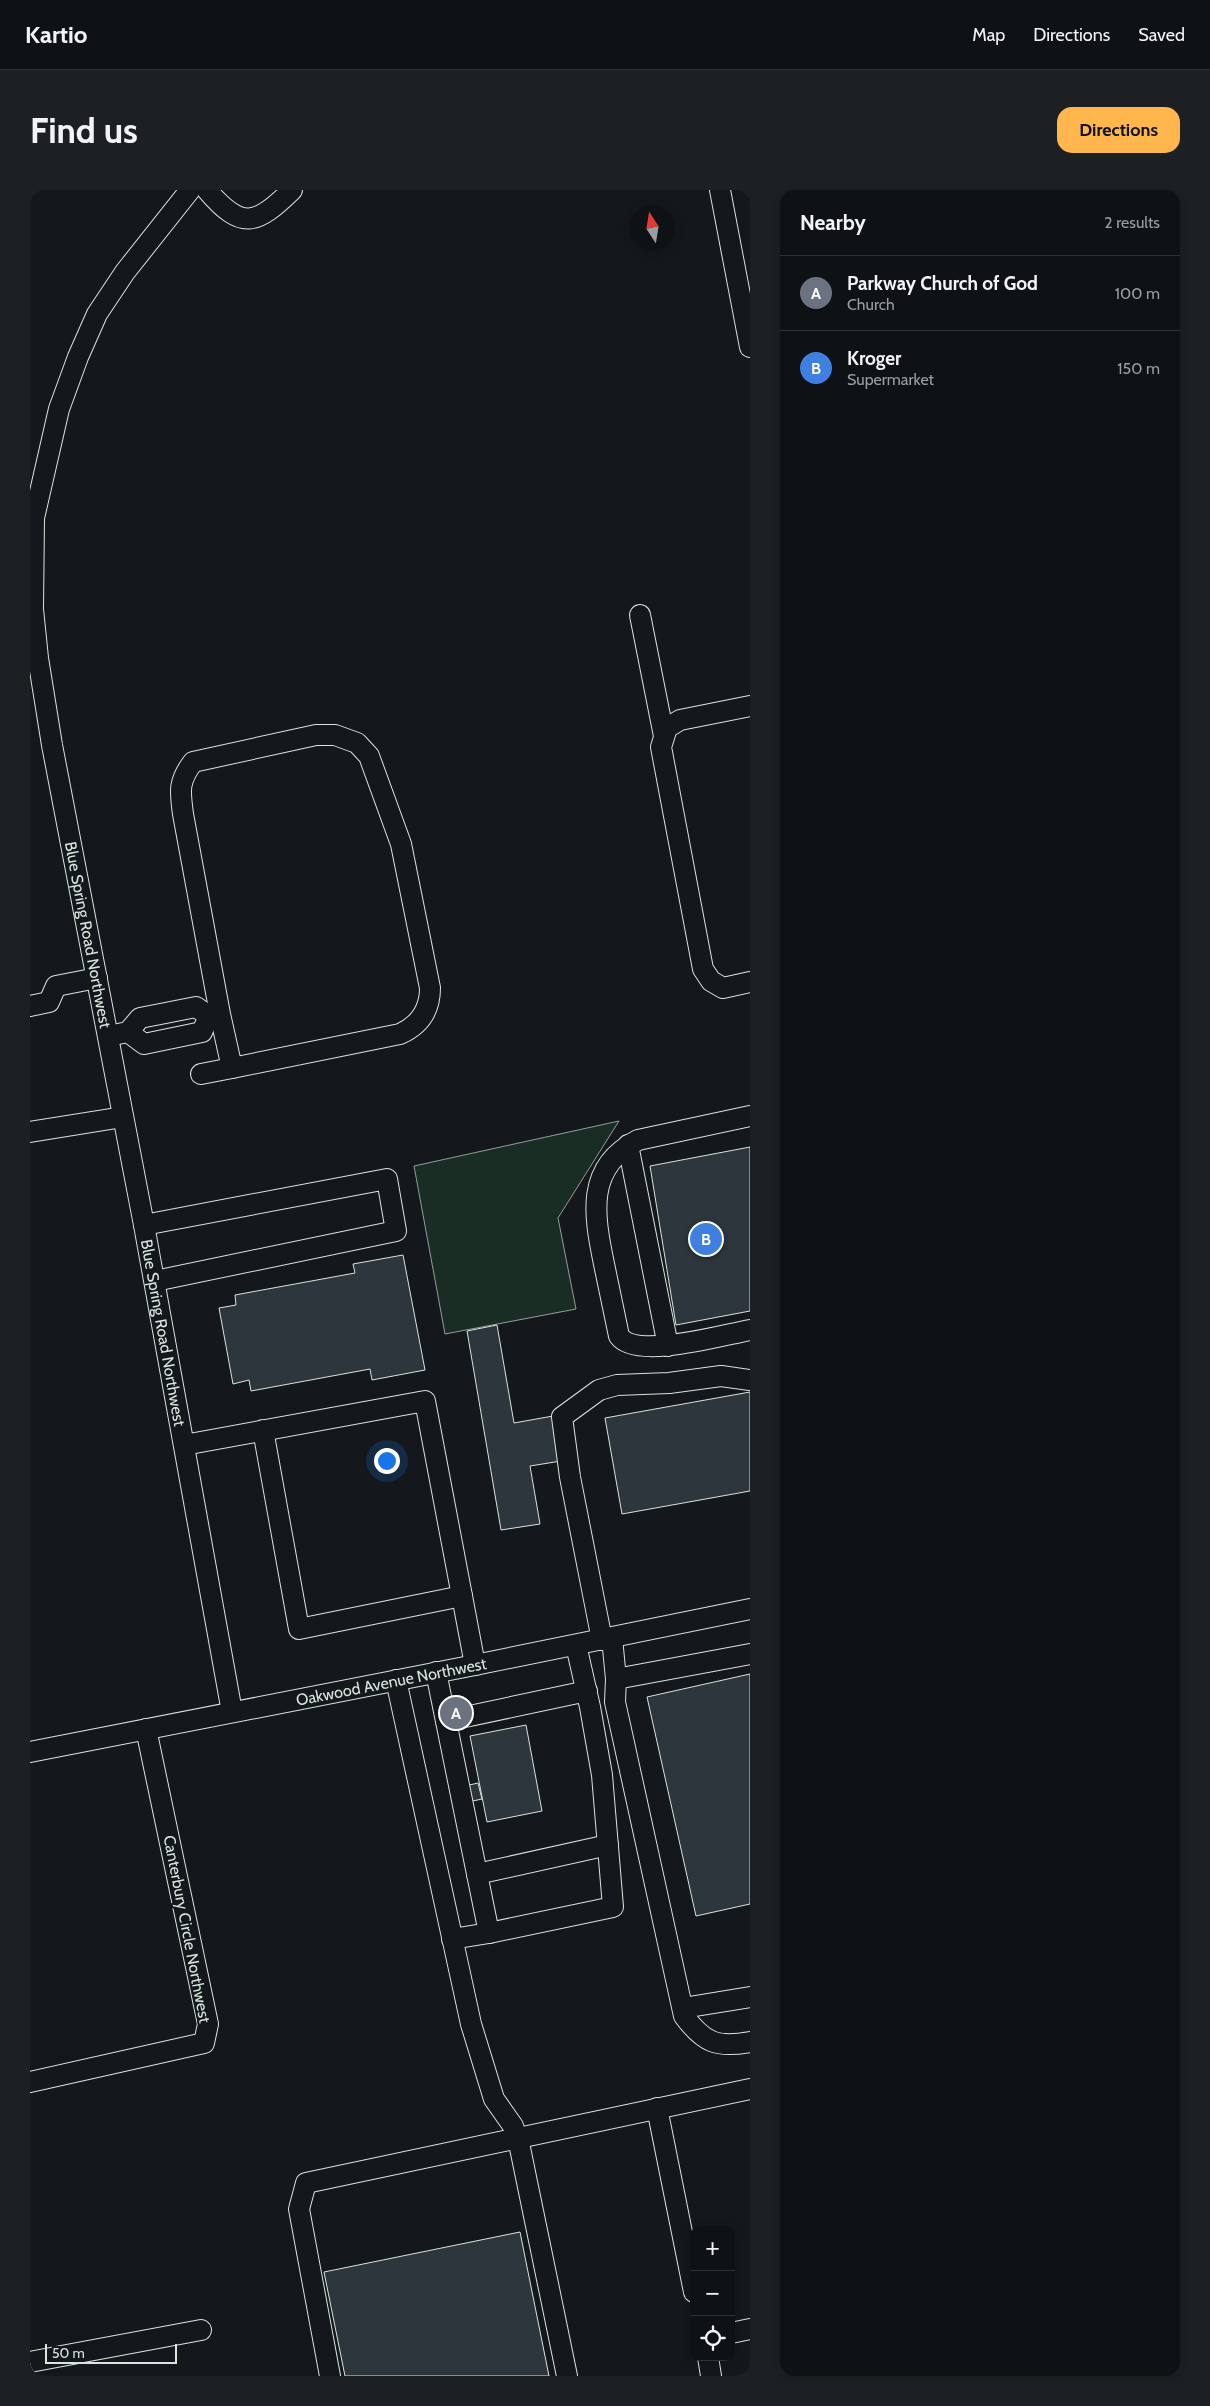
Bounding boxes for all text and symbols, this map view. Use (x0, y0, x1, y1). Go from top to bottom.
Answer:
text: Kartio (25, 20, 88, 49)
text: Map (972, 24, 1005, 46)
text: Directions (1033, 24, 1110, 46)
text: Saved (1138, 24, 1185, 46)
button: Directions (1057, 107, 1180, 153)
text: Find us (30, 109, 138, 152)
north arrow (630, 205, 675, 250)
text: Nearby (800, 210, 866, 235)
text: 2 results (1104, 213, 1160, 232)
text: Parkway Church of God (847, 272, 1038, 295)
text: A (811, 284, 821, 303)
text: 100 m (1115, 284, 1160, 303)
text: Church (847, 295, 895, 314)
text: Kroger (847, 347, 901, 370)
text: B (811, 359, 821, 378)
text: 150 m (1117, 359, 1160, 378)
text: Supermarket (847, 370, 934, 389)
street label: Blue Spring Road Northwest (61, 840, 116, 1030)
pin: B (690, 1220, 722, 1258)
street label: Blue Spring Road Northwest (137, 1238, 190, 1428)
your location (374, 1448, 400, 1474)
street label: Oakwood Avenue Northwest (294, 1653, 489, 1709)
pin: A (440, 1694, 472, 1732)
street label: Canterbury Circle Northwest (159, 1834, 215, 2025)
map controls (690, 2226, 735, 2361)
button: + (690, 2226, 735, 2271)
button: − (690, 2271, 735, 2316)
button: locate (690, 2316, 735, 2361)
scale bar (45, 2341, 178, 2364)
text: 50 m (52, 2344, 85, 2362)

